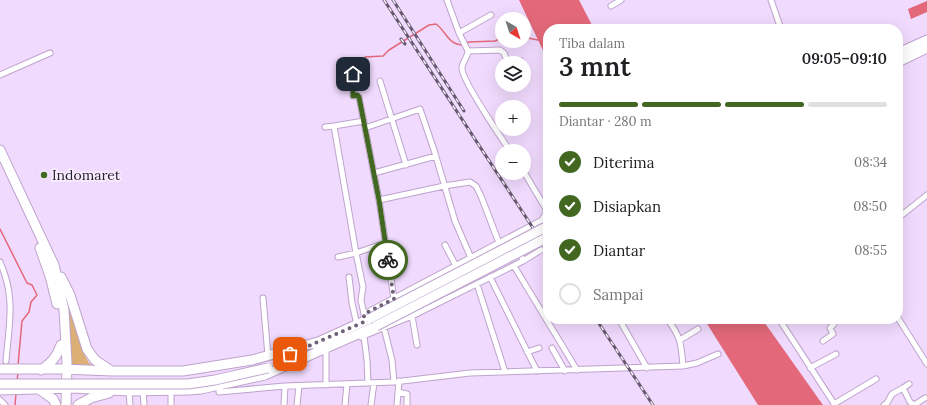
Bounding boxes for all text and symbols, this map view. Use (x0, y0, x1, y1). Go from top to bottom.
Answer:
north arrow (495, 12, 531, 48)
map controls (495, 12, 531, 180)
text: Tiba dalam (559, 35, 625, 52)
text: 09:05–09:10 (802, 49, 887, 68)
text: 3 mnt (559, 50, 631, 83)
button: layers (495, 56, 531, 92)
pin (336, 57, 370, 91)
icon: home (342, 63, 364, 85)
button: + (495, 100, 531, 136)
text: Diantar · 280 m (559, 113, 652, 130)
button: − (495, 144, 531, 180)
icon: check (559, 151, 581, 173)
text: Diterima (593, 153, 654, 172)
text: 08:34 (854, 154, 887, 171)
place label: Indomaret (52, 166, 121, 184)
marker: Indomaret (39, 170, 49, 180)
icon: check (559, 195, 581, 217)
text: Disiapkan (593, 197, 661, 216)
text: 08:50 (853, 198, 887, 215)
icon: check (559, 239, 581, 261)
courier (368, 240, 408, 280)
text: Diantar (593, 241, 645, 260)
text: 08:55 (854, 242, 887, 259)
icon: bike (377, 249, 399, 271)
text: Sampai (593, 285, 644, 304)
pin (273, 337, 307, 371)
icon: bag (279, 343, 301, 365)

